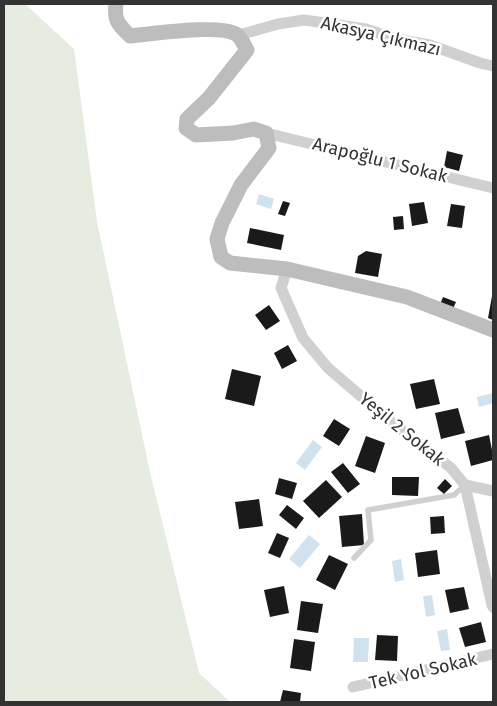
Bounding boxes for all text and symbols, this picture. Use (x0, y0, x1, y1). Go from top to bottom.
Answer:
street label: Akasya Çıkmazı (319, 12, 443, 60)
street label: Arapoğlu 1 Sokak (310, 133, 451, 188)
street label: Yeşil 2 Sokak (355, 388, 450, 471)
street label: Tek Yol Sokak (367, 648, 480, 694)

